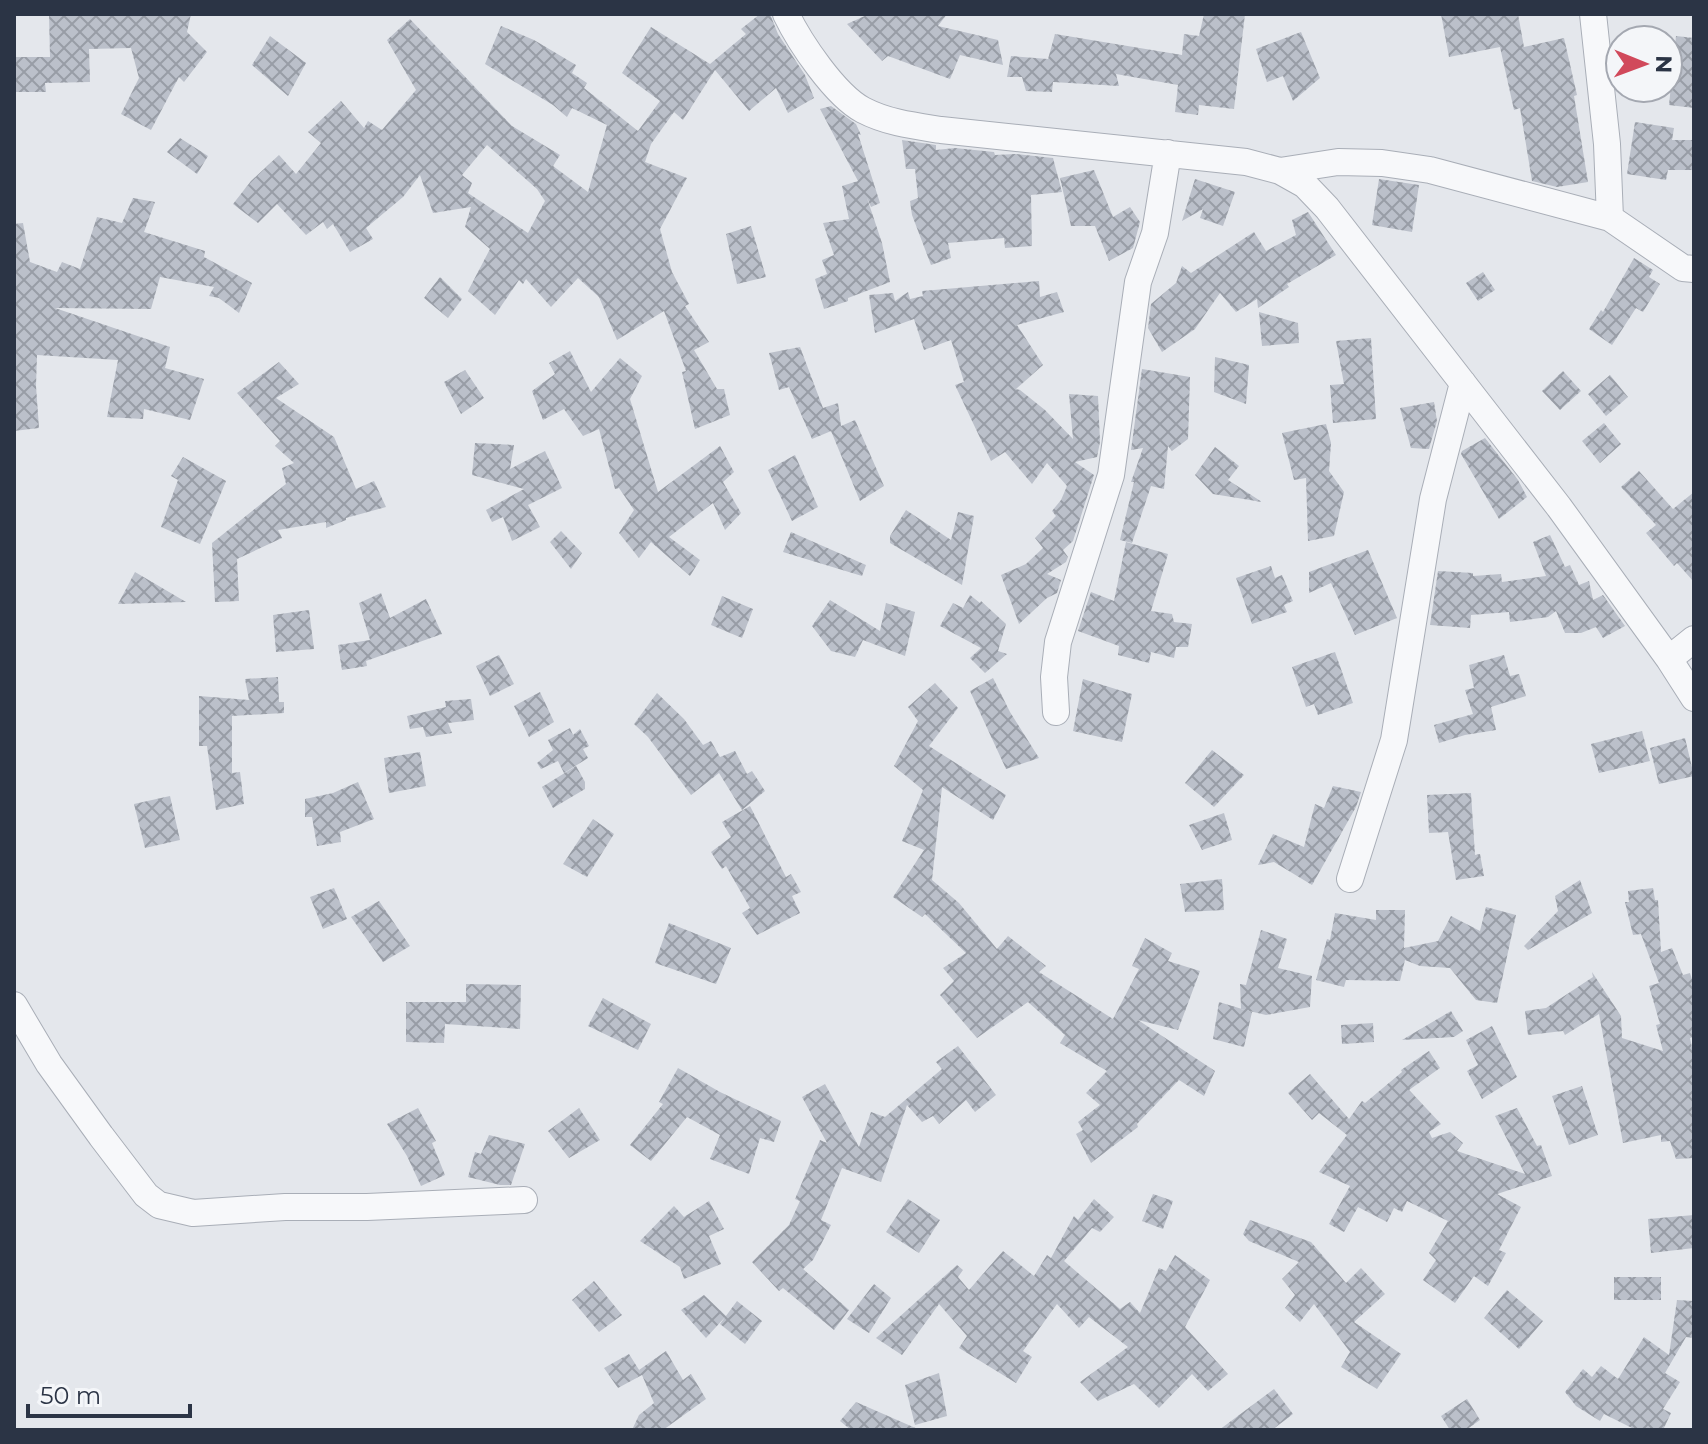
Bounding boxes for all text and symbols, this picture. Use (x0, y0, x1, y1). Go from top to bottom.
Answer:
north arrow (1604, 24, 1684, 104)
text: N (1650, 55, 1677, 73)
scale bar (28, 1368, 190, 1418)
text: 50 m (40, 1381, 101, 1410)

